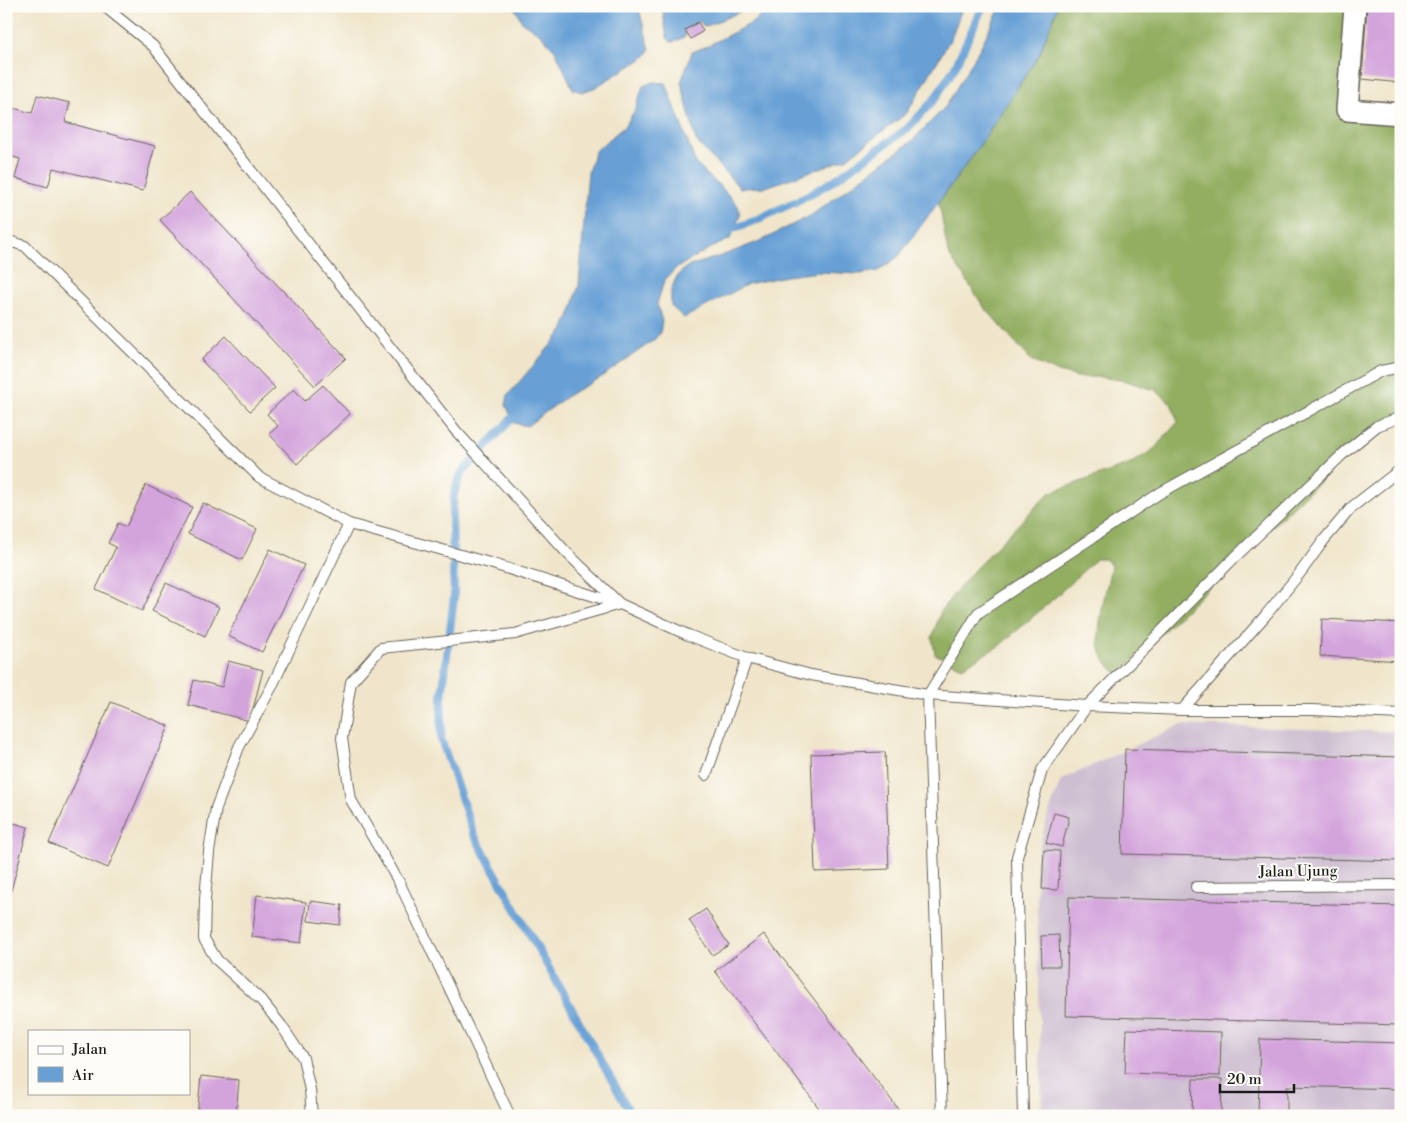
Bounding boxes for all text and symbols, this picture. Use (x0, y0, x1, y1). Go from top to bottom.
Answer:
street label: Jalan Ujung (1257, 861, 1338, 882)
legend (28, 1030, 190, 1094)
text: Jalan (71, 1040, 107, 1059)
scale bar (1220, 1062, 1293, 1094)
text: Air (71, 1066, 94, 1085)
text: 20 m (1227, 1070, 1262, 1089)

